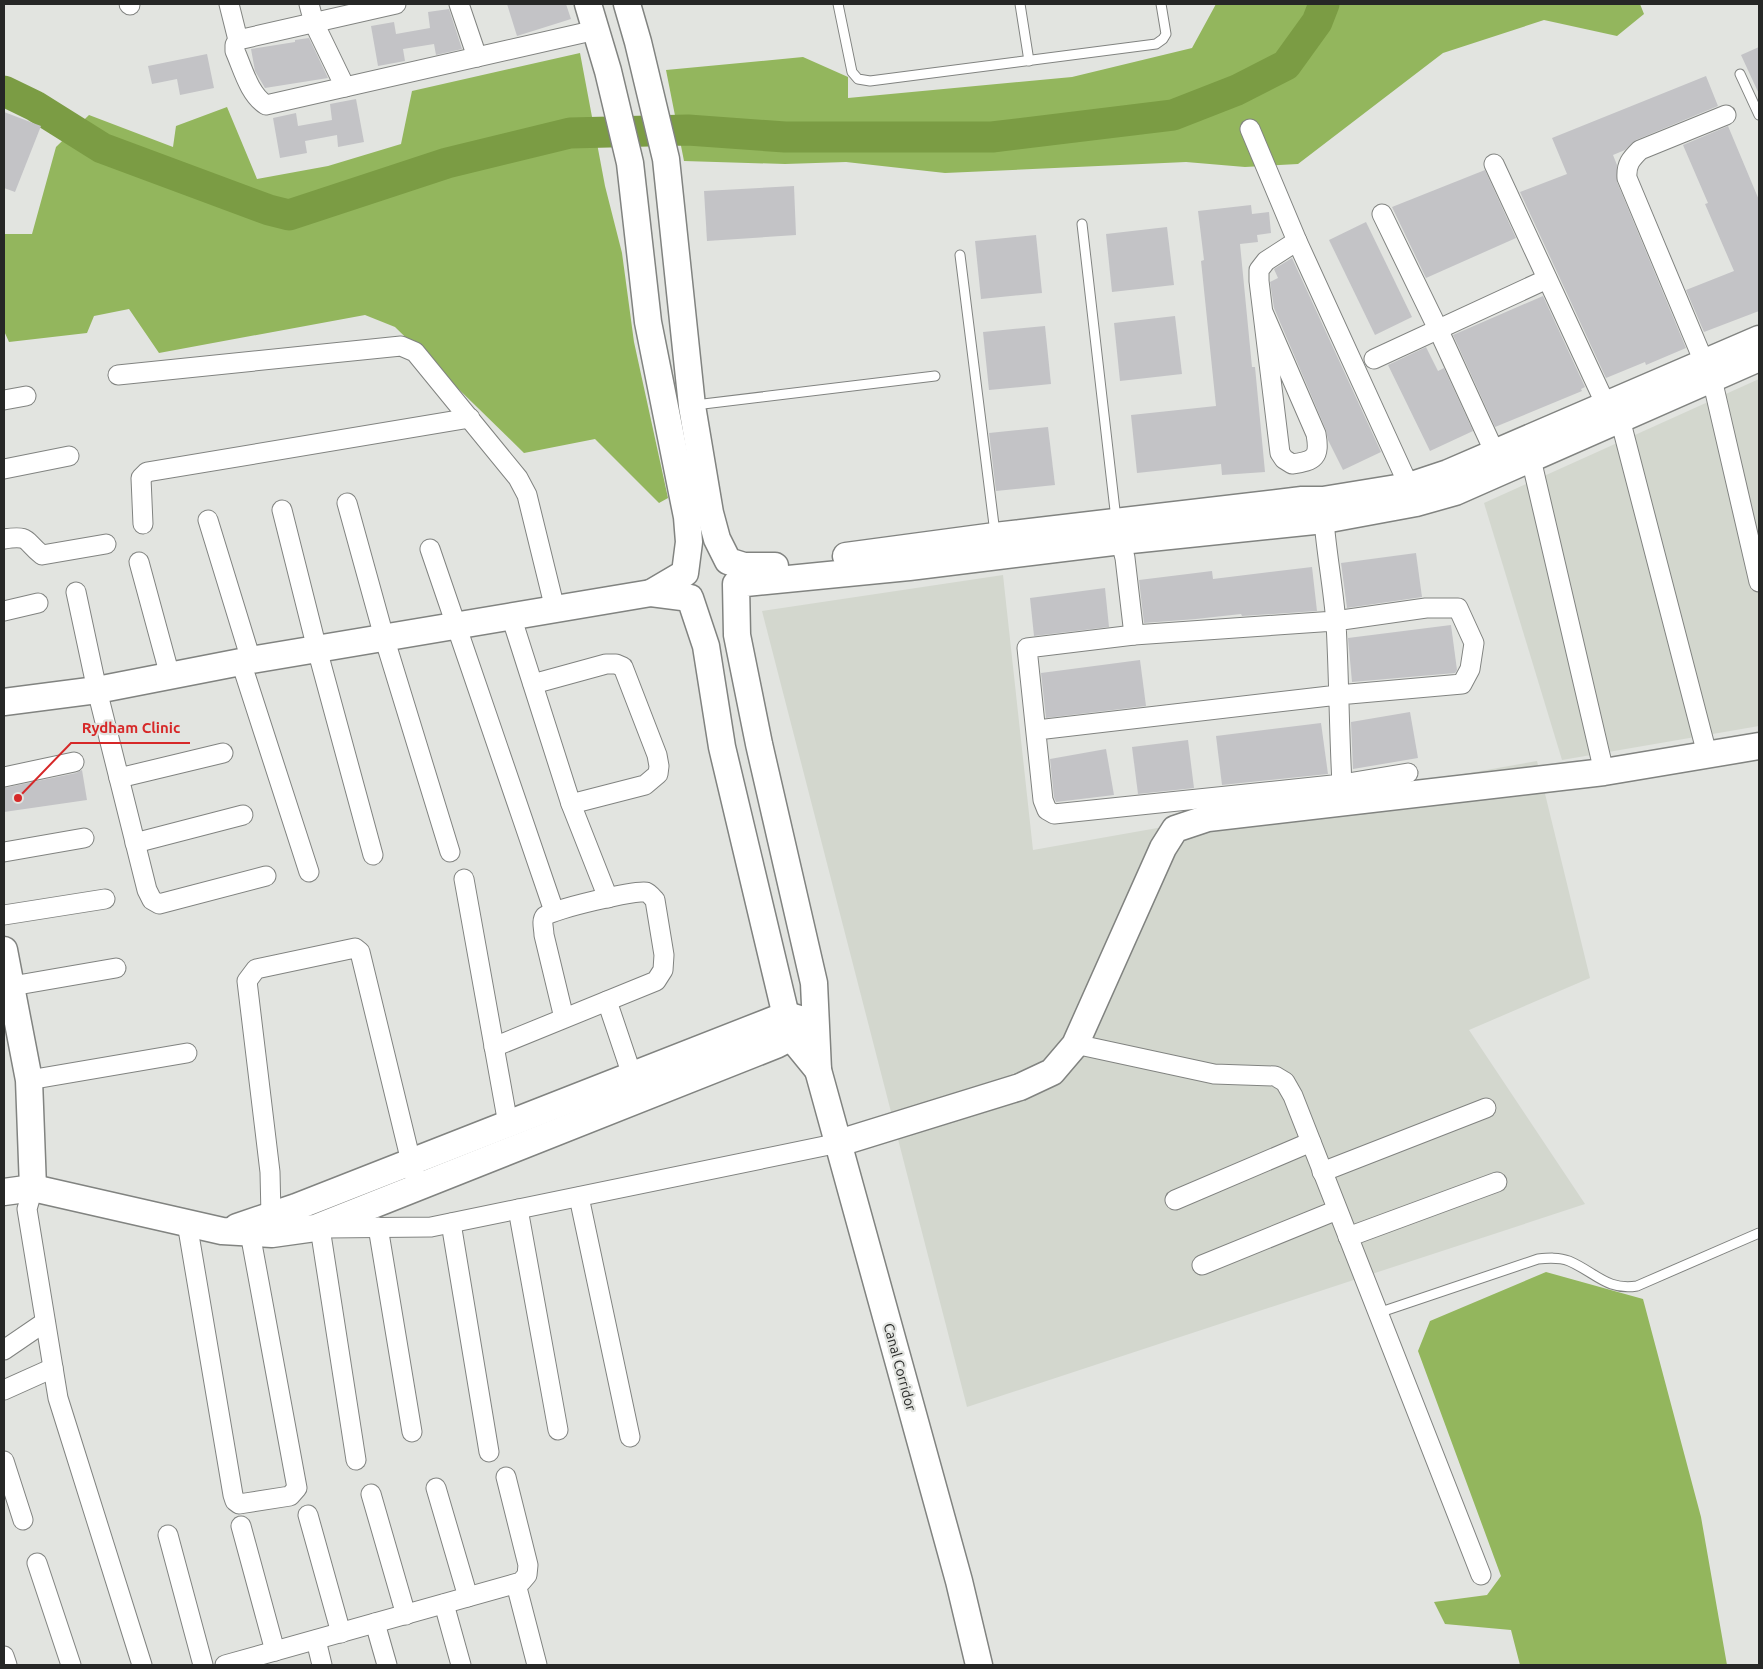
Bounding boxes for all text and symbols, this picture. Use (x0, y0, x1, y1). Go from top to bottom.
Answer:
callout: Rydham Clinic (71, 713, 190, 743)
text: Rydham Clinic (82, 719, 180, 736)
street label: Canal Corridor (881, 1321, 920, 1413)

